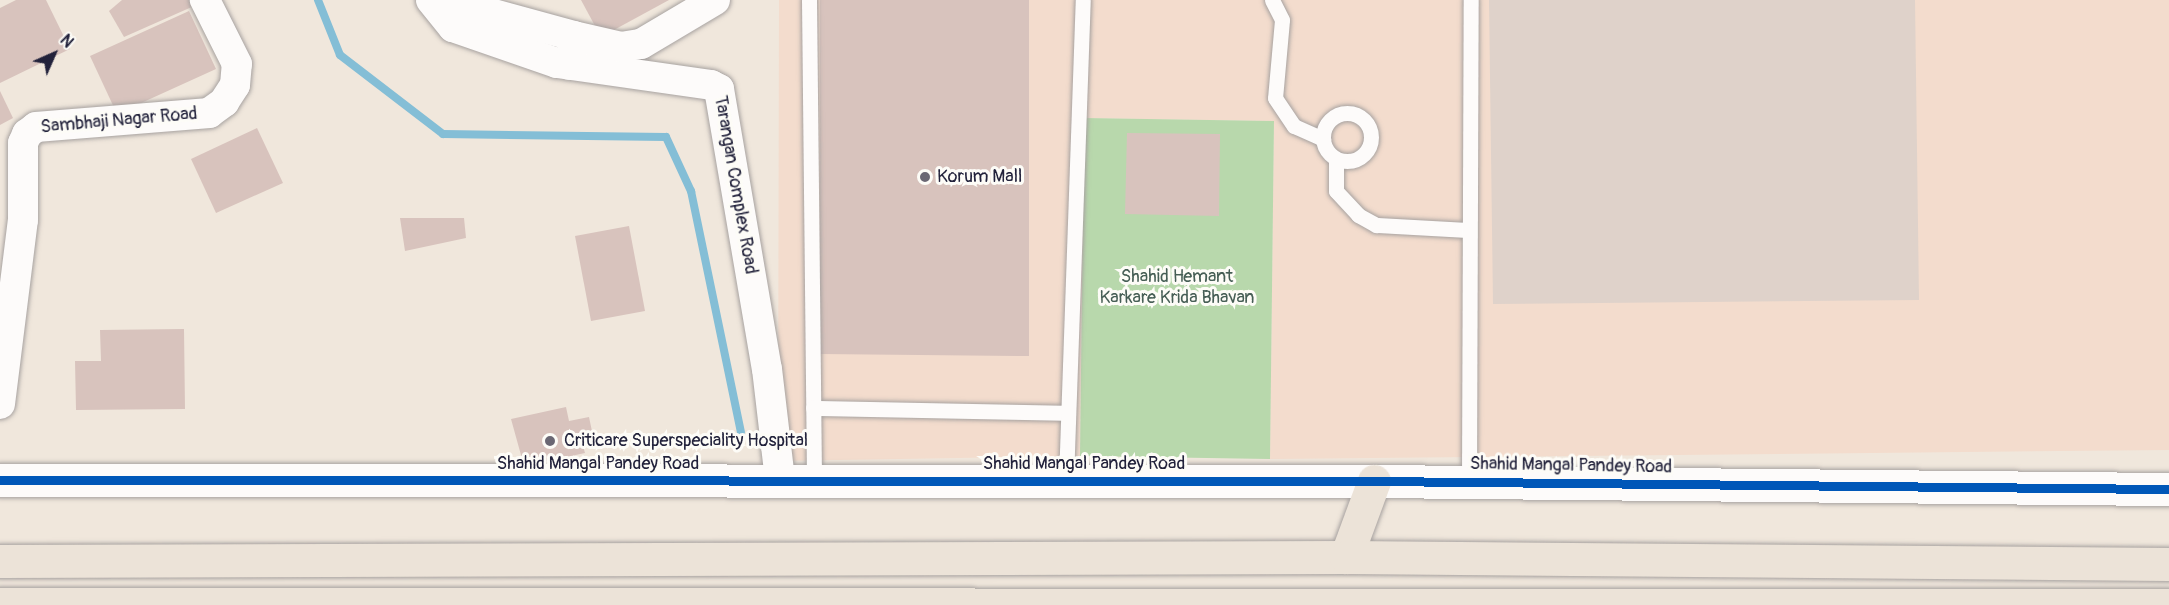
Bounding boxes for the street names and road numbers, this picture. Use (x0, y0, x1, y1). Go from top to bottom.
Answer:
street label: Tarangan Complex Road (709, 94, 761, 276)
street label: Sambhaji Nagar Road (40, 103, 198, 139)
street label: Shahid Mangal Pandey Road (497, 453, 699, 475)
street label: Shahid Mangal Pandey Road (983, 453, 1185, 475)
street label: Shahid Mangal Pandey Road (1470, 453, 1672, 479)

